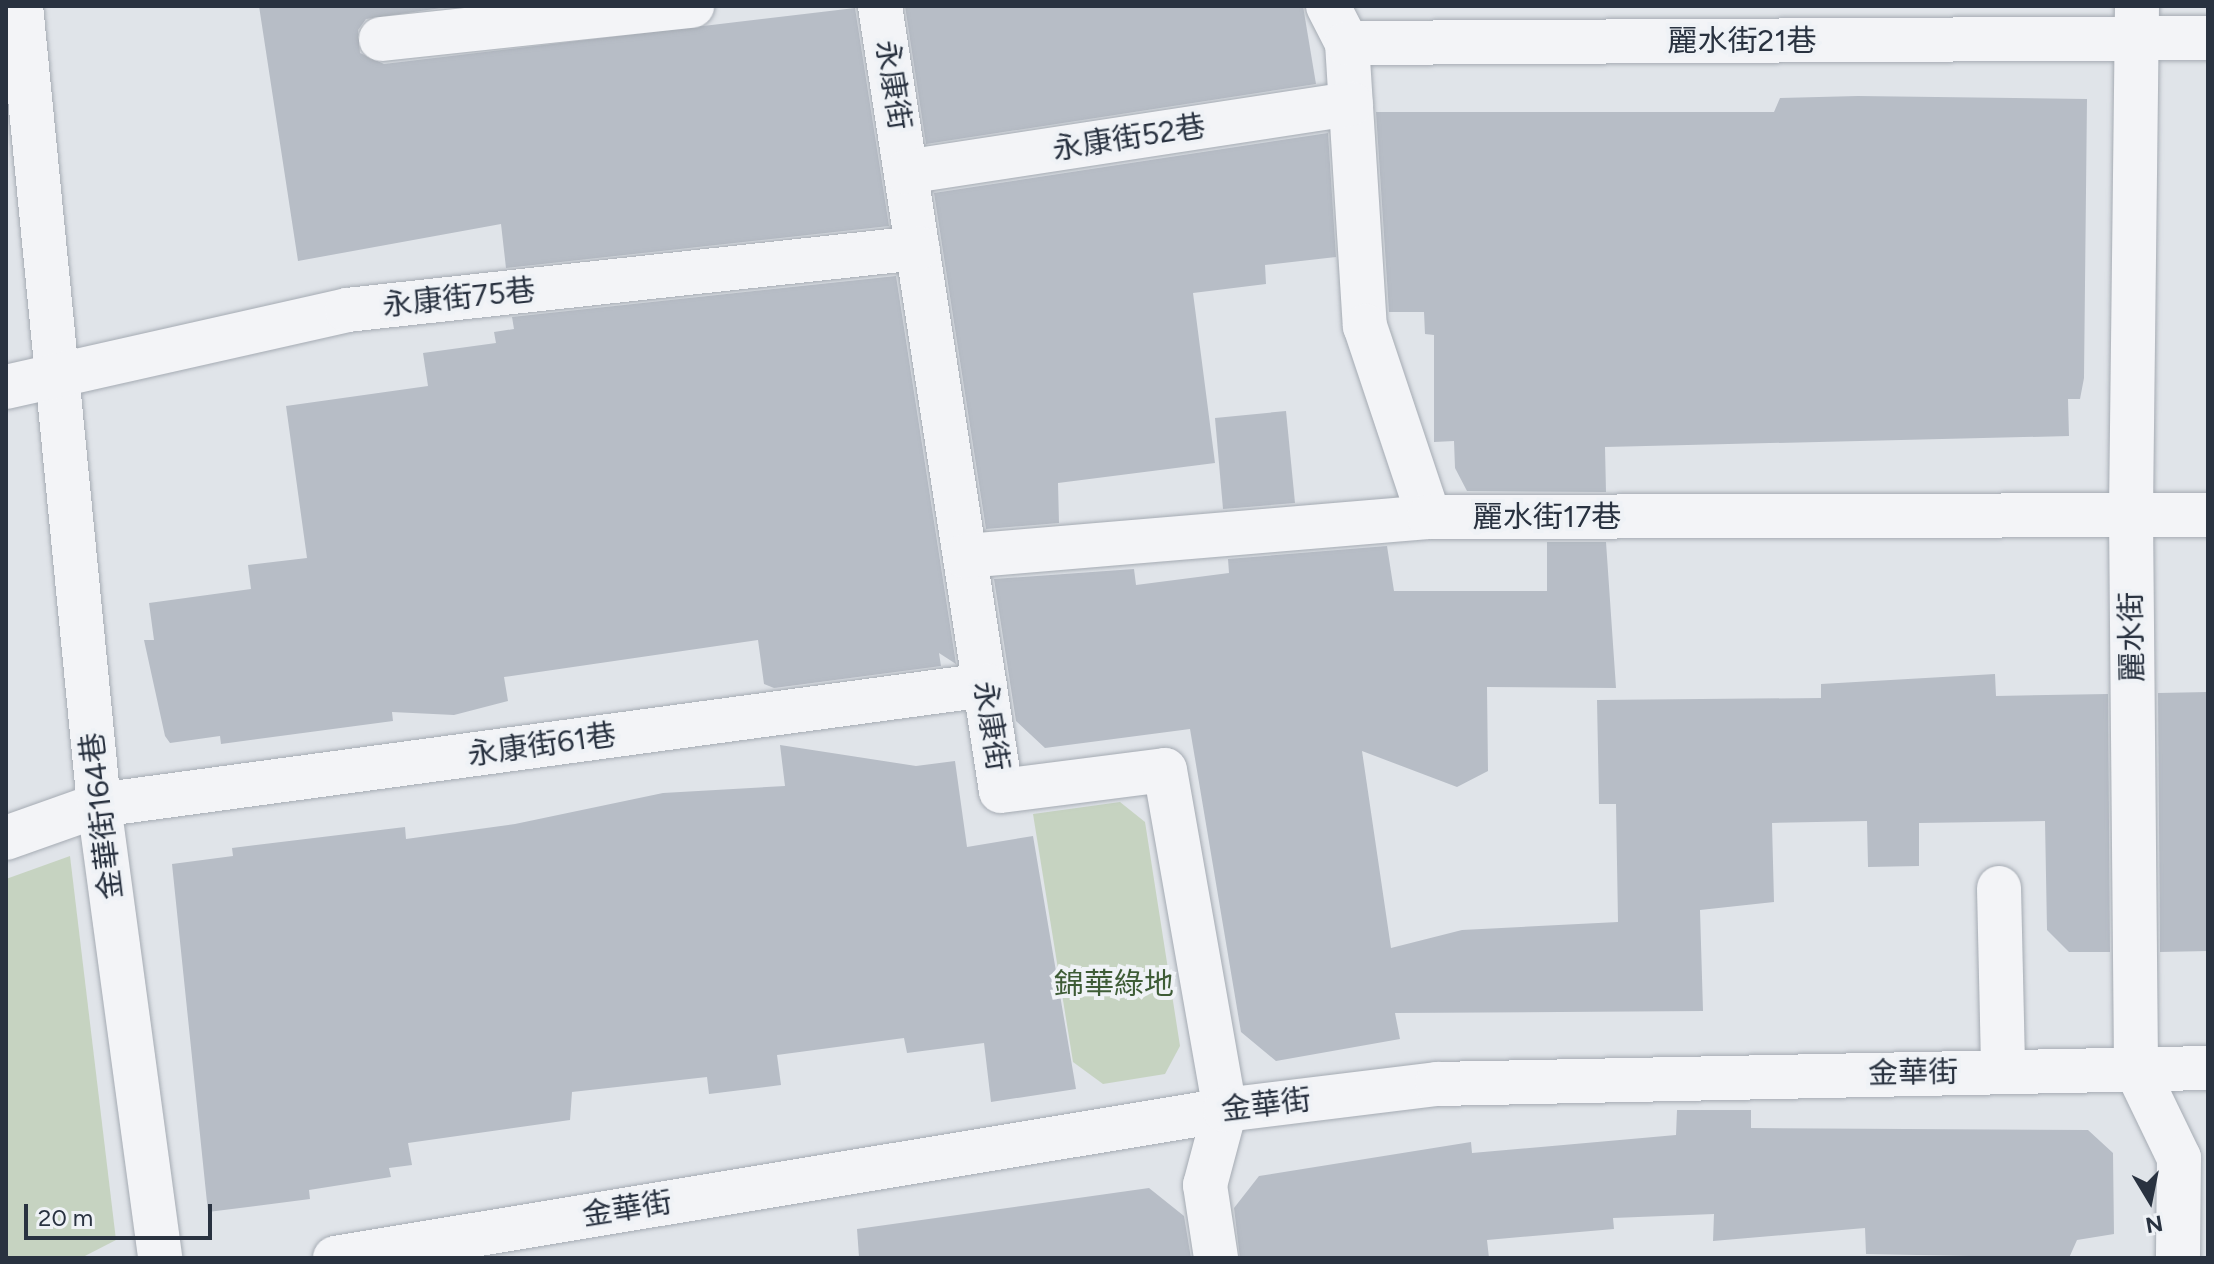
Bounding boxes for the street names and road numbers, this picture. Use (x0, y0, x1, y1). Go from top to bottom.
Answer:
street label: 麗水街21巷 (1667, 23, 1817, 59)
street label: 永康街 (868, 38, 918, 132)
street label: 永康街52巷 (1050, 108, 1208, 168)
street label: 永康街75巷 (381, 272, 537, 324)
street label: 麗水街17巷 (1473, 499, 1621, 535)
street label: 麗水街 (2113, 592, 2151, 682)
street label: 永康街 (966, 679, 1016, 773)
street label: 永康街61巷 (466, 717, 618, 773)
street label: 金華街164巷 (74, 730, 130, 902)
street label: 金華街 (1868, 1054, 1958, 1092)
street label: 金華街 (1219, 1082, 1313, 1128)
street label: 金華街 (580, 1184, 674, 1234)

